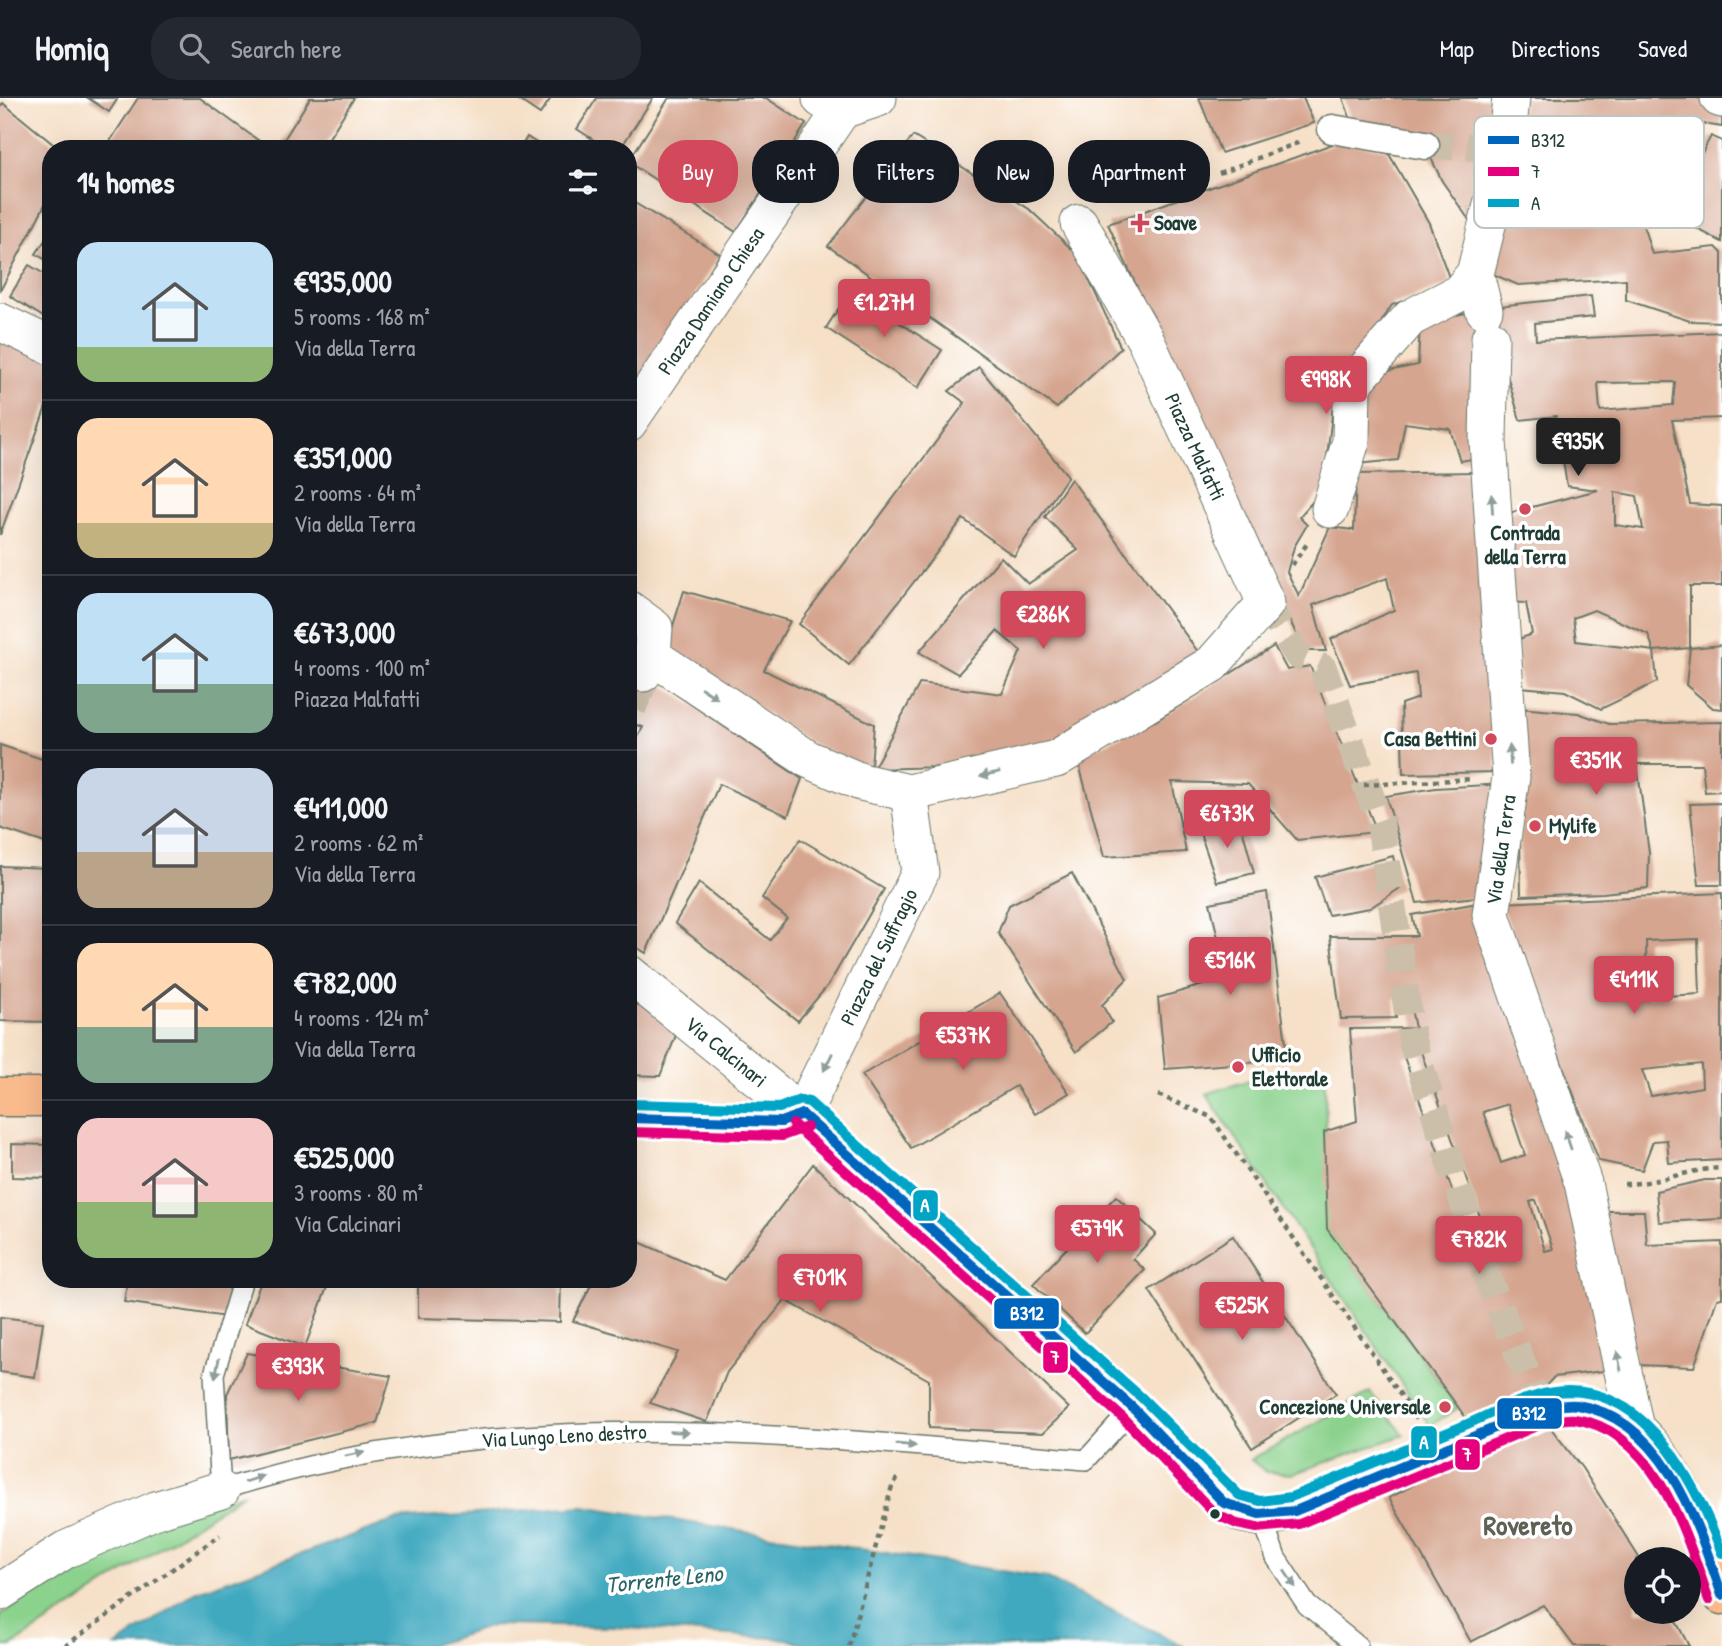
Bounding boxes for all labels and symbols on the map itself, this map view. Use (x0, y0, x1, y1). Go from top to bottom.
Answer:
legend (1474, 116, 1704, 228)
text: B312 (1531, 127, 1565, 153)
text: 7 (1531, 158, 1540, 184)
text: A (1531, 190, 1540, 216)
place label: Soave (1154, 208, 1198, 237)
marker: Soave (1132, 215, 1148, 231)
street label: Piazza Damiano Chiesa (650, 221, 771, 380)
pin: €1.27M (827, 280, 941, 339)
pin: €998K (1277, 356, 1375, 416)
street label: Piazza Malfatti (1158, 388, 1233, 505)
pin: €935K (1529, 418, 1627, 478)
one-way arrow (1486, 492, 1497, 514)
marker: Contrada della Terra (1517, 501, 1533, 517)
place label: Contrada della Terra (1484, 518, 1566, 571)
pin: €286K (994, 592, 1092, 651)
one-way arrow (700, 686, 718, 700)
place label: Casa Bettini (1384, 724, 1477, 753)
marker: Casa Bettini (1483, 731, 1499, 747)
pin: €351K (1547, 738, 1645, 797)
one-way arrow (1504, 744, 1515, 766)
one-way arrow (979, 769, 1001, 780)
pin: €673K (1178, 790, 1276, 850)
street label: Via della Terra (1478, 793, 1523, 907)
place label: Mylife (1549, 811, 1597, 841)
marker: Mylife (1527, 818, 1543, 834)
street label: Piazza del Suffragio (833, 883, 924, 1030)
pin: €516K (1181, 937, 1279, 997)
pin: €411K (1585, 956, 1683, 1016)
street label: Via Calcinari (679, 1009, 774, 1094)
pin: €537K (914, 1012, 1012, 1072)
place label: Ufficio Elettorale (1252, 1040, 1329, 1093)
one-way arrow (822, 1052, 833, 1072)
marker: Ufficio Elettorale (1230, 1059, 1246, 1075)
one-way arrow (1562, 1129, 1573, 1150)
line badge: A (912, 1189, 939, 1222)
text: A (920, 1192, 930, 1218)
pin: €579K (1048, 1206, 1146, 1265)
pin: €782K (1430, 1216, 1528, 1276)
pin: €701K (771, 1254, 869, 1314)
pin: €525K (1193, 1282, 1291, 1342)
line badge: B312 (993, 1297, 1060, 1330)
text: B312 (1010, 1300, 1044, 1326)
line badge: 7 (1042, 1341, 1069, 1374)
pin: €393K (249, 1344, 347, 1403)
text: 7 (1049, 1344, 1060, 1370)
one-way arrow (1613, 1350, 1624, 1372)
one-way arrow (211, 1357, 222, 1379)
place label: Concezione Universale (1259, 1392, 1432, 1421)
line badge: B312 (1496, 1397, 1563, 1430)
marker: Concezione Universale (1437, 1399, 1453, 1415)
text: B312 (1512, 1400, 1546, 1426)
street label: Via Lungo Leno destro (481, 1417, 647, 1454)
line badge: A (1410, 1425, 1438, 1459)
one-way arrow (668, 1426, 690, 1437)
text: A (1419, 1429, 1429, 1455)
line badge: 7 (1454, 1438, 1481, 1471)
one-way arrow (895, 1440, 917, 1451)
text: 7 (1461, 1441, 1472, 1467)
one-way arrow (344, 1449, 366, 1460)
one-way arrow (244, 1473, 265, 1484)
district label: Rovereto (1483, 1506, 1573, 1544)
unlabelled marker (1208, 1507, 1222, 1521)
water label: Torrente Leno (604, 1557, 725, 1600)
one-way arrow (1283, 1570, 1297, 1588)

